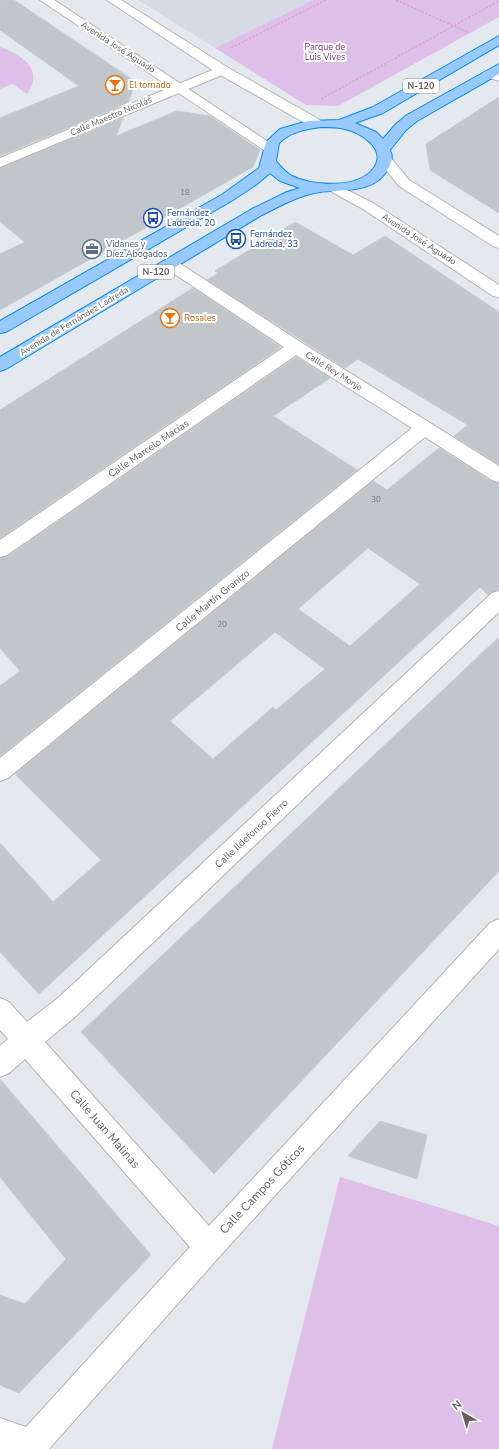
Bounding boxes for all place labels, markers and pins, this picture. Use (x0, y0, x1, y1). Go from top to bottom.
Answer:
bar icon: El tornado (104, 74, 126, 96)
place label: El tornado (129, 79, 171, 91)
bus stop icon: Fernández Ladreda, 20 (142, 207, 164, 229)
place label: Fernández Ladreda, 20 (167, 207, 215, 229)
bus stop icon: Fernández Ladreda, 33 (225, 228, 247, 250)
place label: Fernández Ladreda, 33 (250, 228, 298, 250)
office icon: Vidanes y Díez Abogados (81, 238, 103, 260)
place label: Vidanes y Díez Abogados (105, 238, 167, 260)
bar icon: Rosales (159, 307, 181, 329)
place label: Rosales (184, 312, 216, 324)

